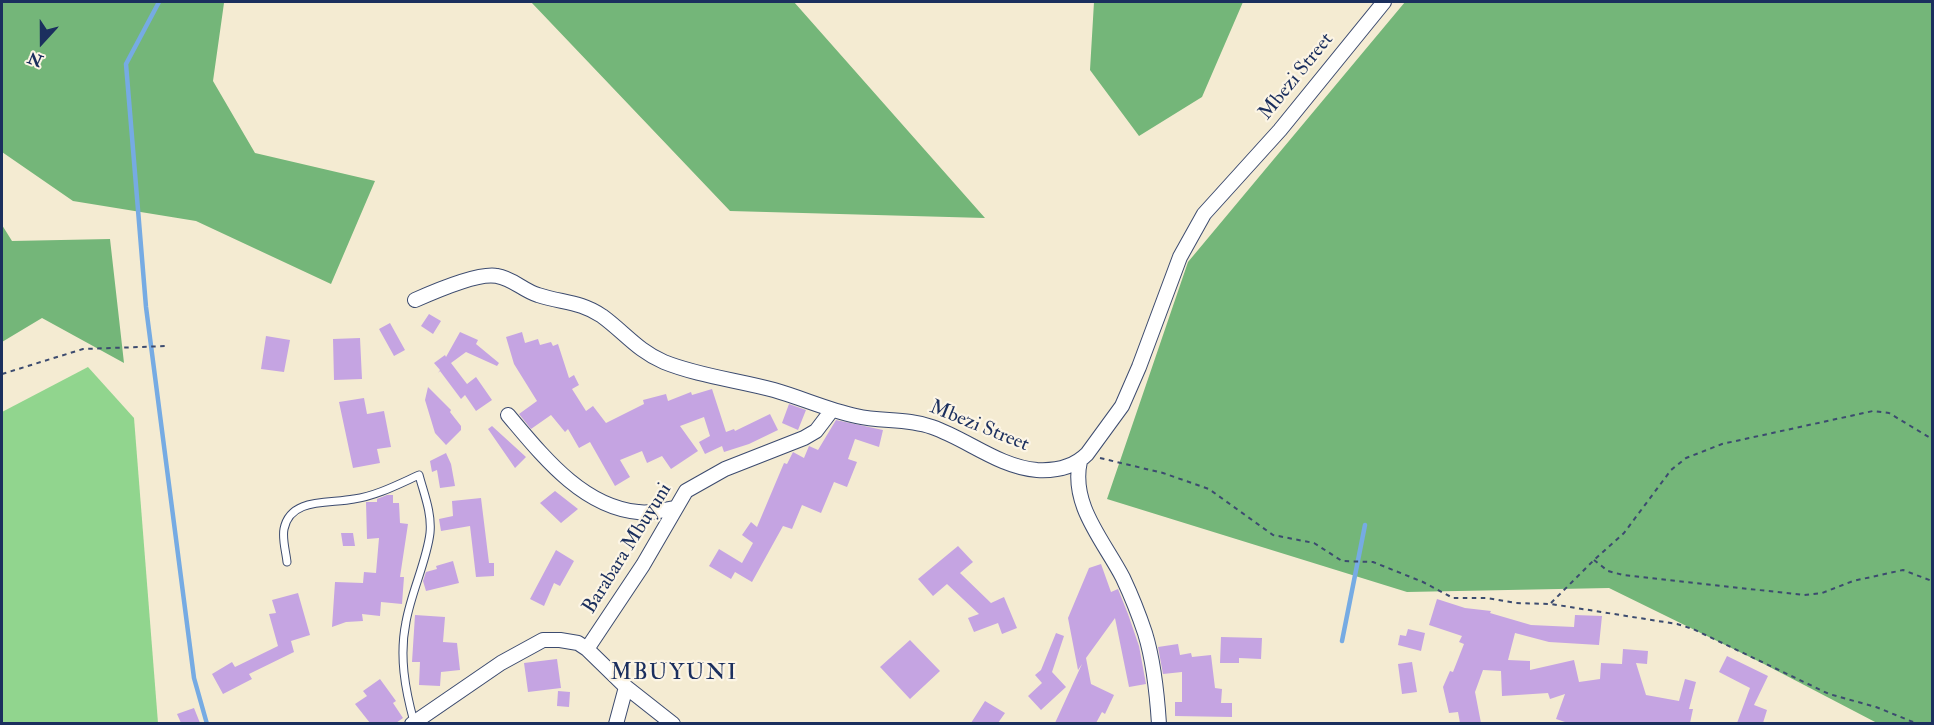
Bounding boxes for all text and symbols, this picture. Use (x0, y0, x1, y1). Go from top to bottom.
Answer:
north arrow (12, 12, 72, 72)
street label: Mbezi Street (1255, 29, 1339, 125)
text: N (25, 47, 46, 71)
street label: Mbezi Street (926, 396, 1032, 458)
street label: Barabara Mbuyuni (578, 479, 678, 619)
district label: MBUYUNI (610, 661, 738, 687)

